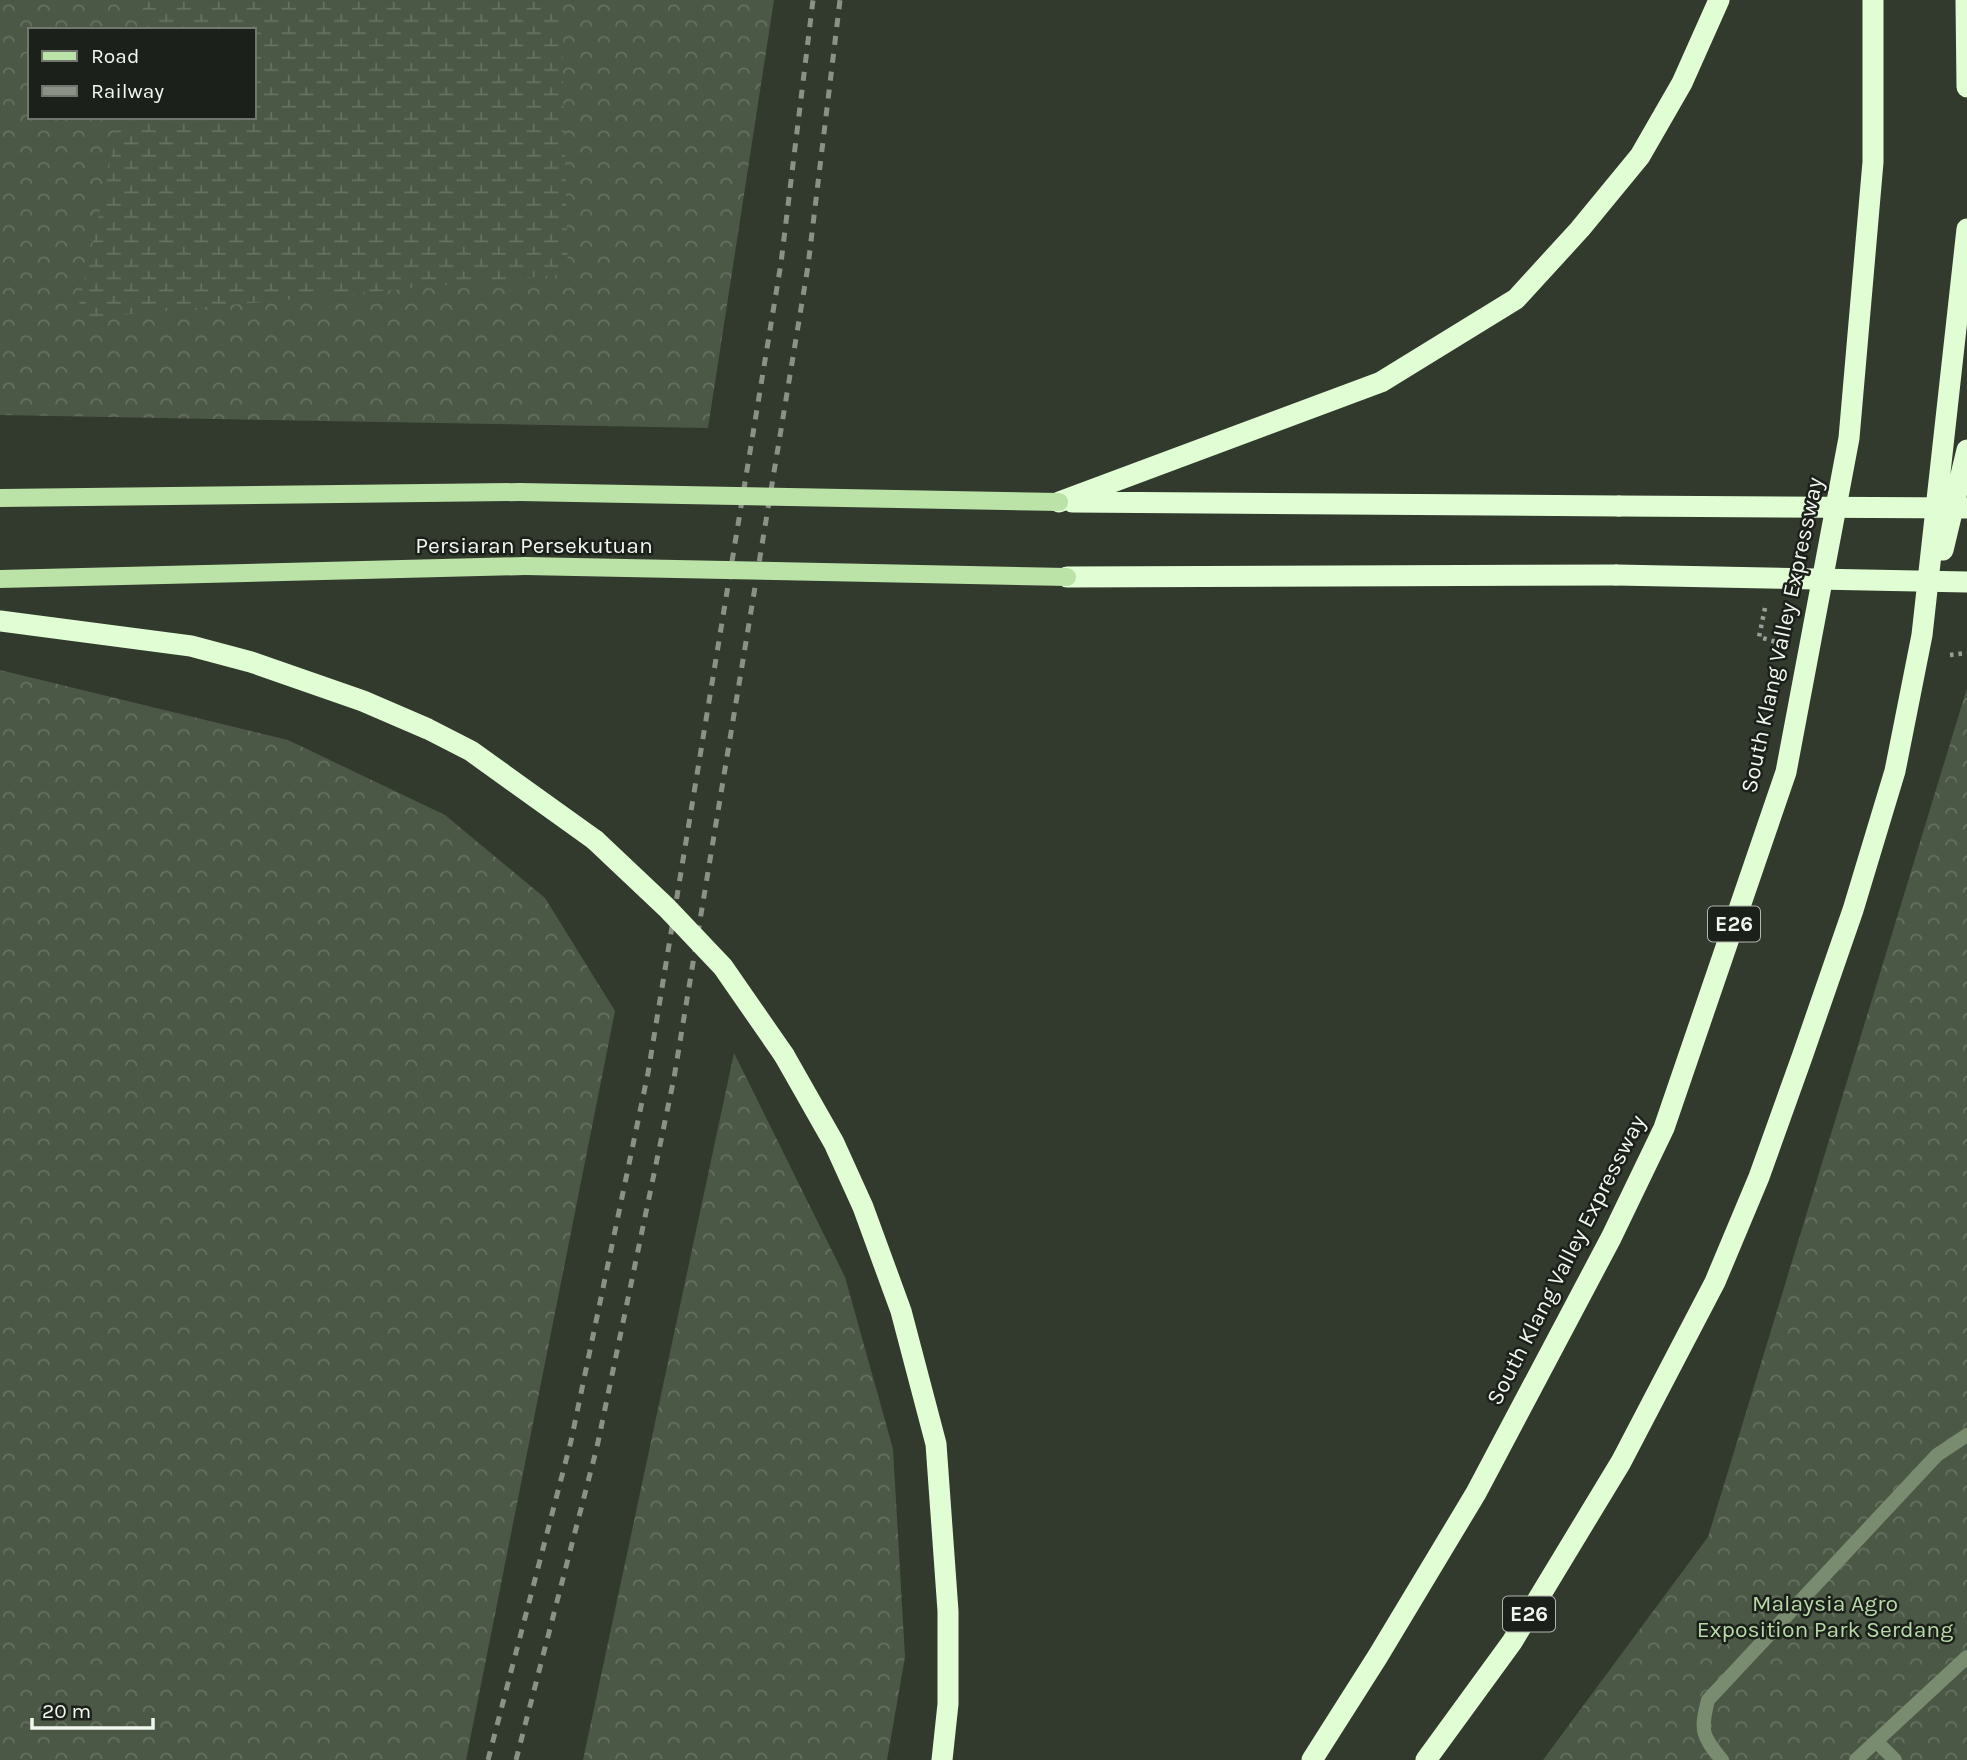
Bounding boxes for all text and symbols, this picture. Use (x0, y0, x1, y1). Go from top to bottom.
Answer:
legend (28, 28, 256, 119)
text: Road (91, 44, 139, 68)
text: Railway (91, 79, 164, 103)
street label: South Klang Valley Expressway (1735, 474, 1829, 795)
street label: Persiaran Persekutuan (415, 532, 653, 559)
road number: E26 (1708, 906, 1760, 942)
street label: South Klang Valley Expressway (1481, 1110, 1651, 1410)
park label: Malaysia Agro Exposition Park Serdang (1697, 1590, 1953, 1643)
road number: E26 (1503, 1596, 1555, 1632)
scale bar (32, 1686, 152, 1730)
text: 20 m (42, 1699, 91, 1723)

